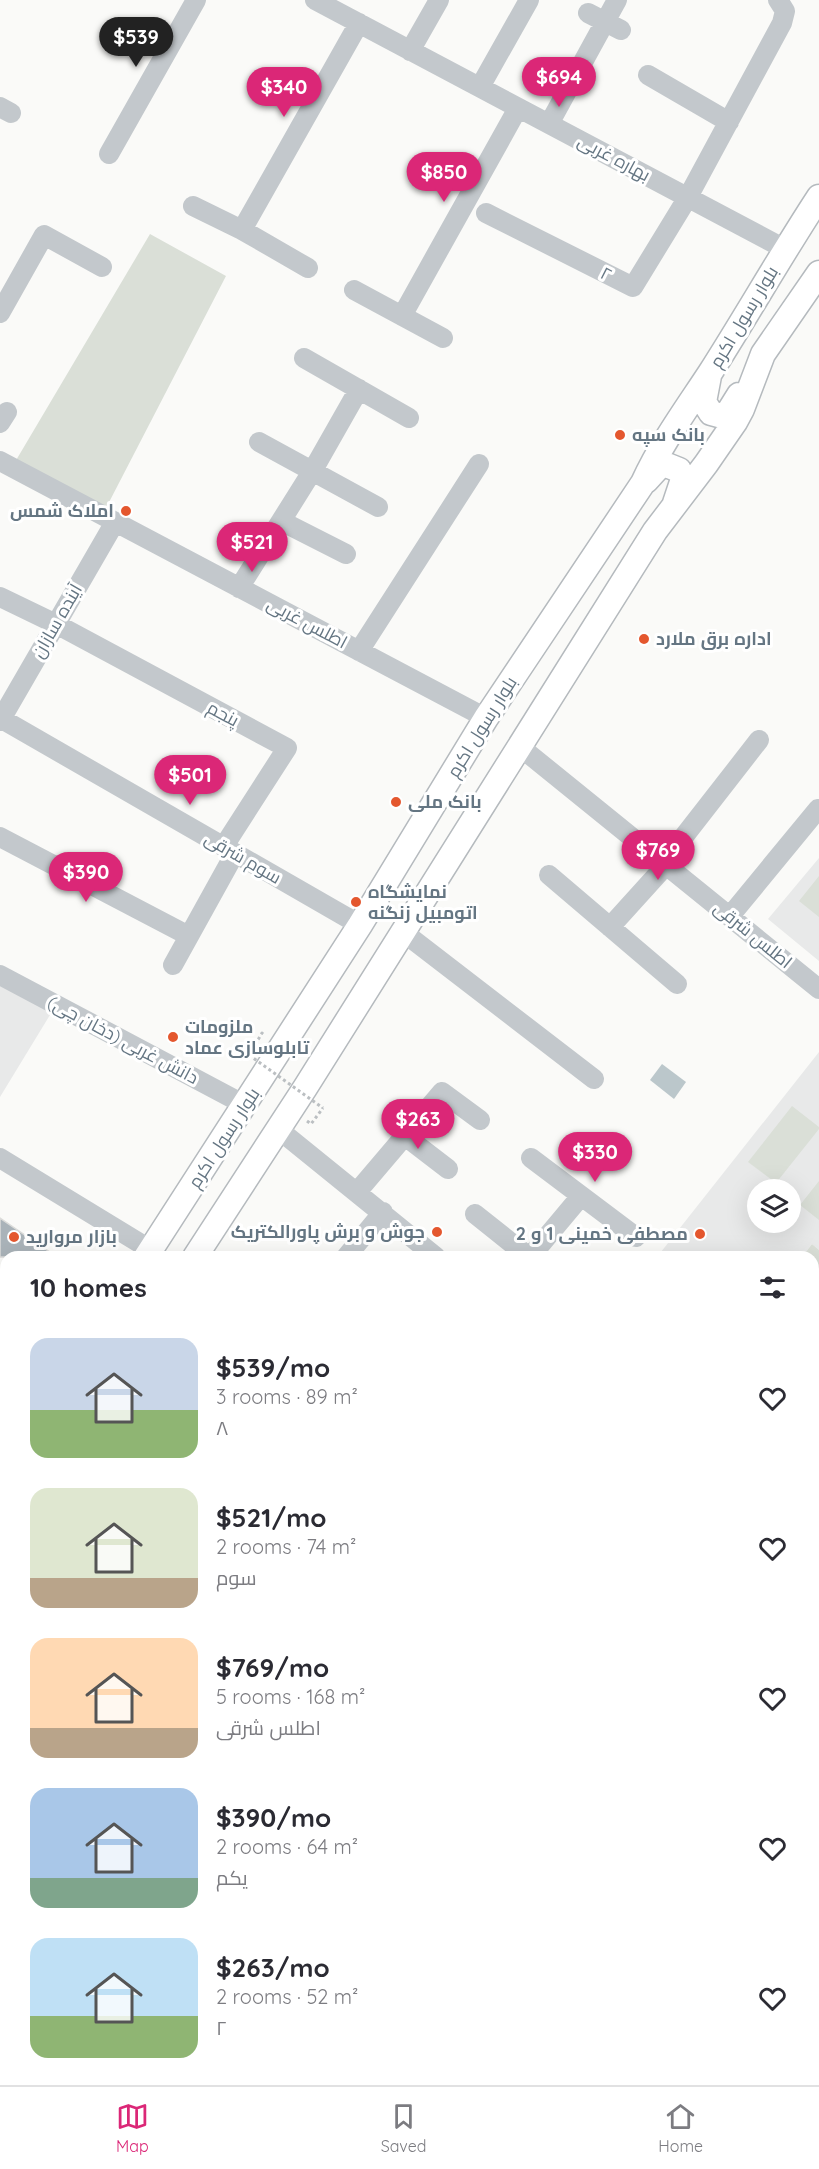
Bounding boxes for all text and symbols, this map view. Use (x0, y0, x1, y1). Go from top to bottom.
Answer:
pin: $539 (100, 17, 172, 68)
text: $539 (113, 24, 159, 49)
pin: $694 (523, 57, 595, 108)
text: $694 (536, 64, 582, 89)
pin: $340 (248, 67, 320, 118)
text: $340 (261, 74, 307, 99)
street label: بهاره غربی (574, 129, 654, 186)
pin: $850 (408, 152, 480, 203)
text: $850 (421, 159, 467, 184)
street label: ۲ (597, 261, 616, 286)
street label: بلوار رسول اکرم (704, 262, 784, 372)
place label: بانک سپه (632, 423, 705, 447)
marker: بانک سپه (613, 428, 627, 442)
place label: املاک شمس (10, 499, 114, 522)
marker: املاک شمس (119, 504, 133, 518)
pin: $521 (216, 522, 288, 573)
text: $521 (231, 529, 273, 554)
street label: آینده سازان (26, 579, 87, 662)
street label: اطلس غربی (263, 592, 351, 653)
place label: اداره برق ملارد (656, 627, 772, 650)
marker: اداره برق ملارد (637, 632, 651, 646)
street label: بلوار رسول اکرم (441, 672, 523, 782)
street label: پنجم (203, 696, 243, 732)
pin: $501 (154, 755, 226, 806)
text: $501 (168, 762, 212, 787)
place label: بانک ملی (408, 790, 482, 813)
marker: بانک ملی (389, 795, 403, 809)
street label: سوم شرقی (200, 826, 286, 890)
pin: $769 (622, 830, 694, 881)
text: $769 (636, 837, 680, 862)
pin: $390 (50, 852, 122, 903)
text: $390 (63, 859, 109, 884)
place label: نمایشگاه اتومبیل زنگنه (368, 880, 478, 924)
marker: نمایشگاه اتومبیل زنگنه (349, 895, 363, 909)
street label: اطلس شرقی (709, 896, 797, 973)
street label: دانش غربی (دخان چی) (43, 990, 203, 1090)
place label: ملزومات تابلوسازی عماد (185, 1015, 309, 1059)
marker: ملزومات تابلوسازی عماد (166, 1030, 180, 1044)
street label: بلوار رسول اکرم (183, 1083, 265, 1193)
pin: $263 (382, 1099, 454, 1150)
text: $263 (395, 1106, 441, 1131)
pin: $330 (559, 1132, 631, 1183)
text: $330 (572, 1139, 618, 1164)
map controls (747, 1179, 801, 1233)
button: layers (747, 1179, 801, 1233)
place label: جوش و برش پاورالکتریک (231, 1220, 425, 1244)
place label: مصطفی خمینی 1 و 2 (516, 1222, 688, 1245)
place label: بازار مروارید (26, 1225, 117, 1248)
marker: جوش و برش پاورالکتریک (430, 1225, 444, 1239)
marker: مصطفی خمینی 1 و 2 (693, 1227, 707, 1241)
marker: بازار مروارید (7, 1230, 21, 1244)
text: 10 homes (30, 1271, 147, 1304)
icon: filters (756, 1271, 789, 1304)
text: $539/mo (216, 1351, 330, 1384)
icon: home (78, 1362, 150, 1434)
icon: heart (756, 1382, 789, 1415)
text: 3 rooms · 89 m² (216, 1384, 358, 1409)
text: ۸ (216, 1415, 228, 1440)
text: $521/mo (216, 1501, 326, 1534)
icon: home (78, 1512, 150, 1584)
icon: heart (756, 1532, 789, 1565)
text: 2 rooms · 74 m² (216, 1534, 356, 1559)
text: سوم (216, 1565, 257, 1590)
text: $769/mo (216, 1651, 329, 1684)
icon: home (78, 1662, 150, 1734)
icon: heart (756, 1682, 789, 1715)
text: 5 rooms · 168 m² (216, 1684, 365, 1709)
text: اطلس شرقی (216, 1715, 321, 1740)
text: $390/mo (216, 1801, 331, 1834)
icon: home (78, 1812, 150, 1884)
icon: heart (756, 1832, 789, 1865)
text: 2 rooms · 64 m² (216, 1834, 358, 1859)
text: یکم (216, 1865, 248, 1890)
text: $263/mo (216, 1951, 330, 1984)
icon: home (78, 1962, 150, 2034)
icon: heart (756, 1982, 789, 2015)
text: 2 rooms · 52 m² (216, 1984, 358, 2009)
text: ۲ (216, 2015, 227, 2040)
tab: Map (116, 2100, 149, 2156)
tab: Saved (381, 2100, 426, 2156)
tab: Home (658, 2100, 703, 2156)

